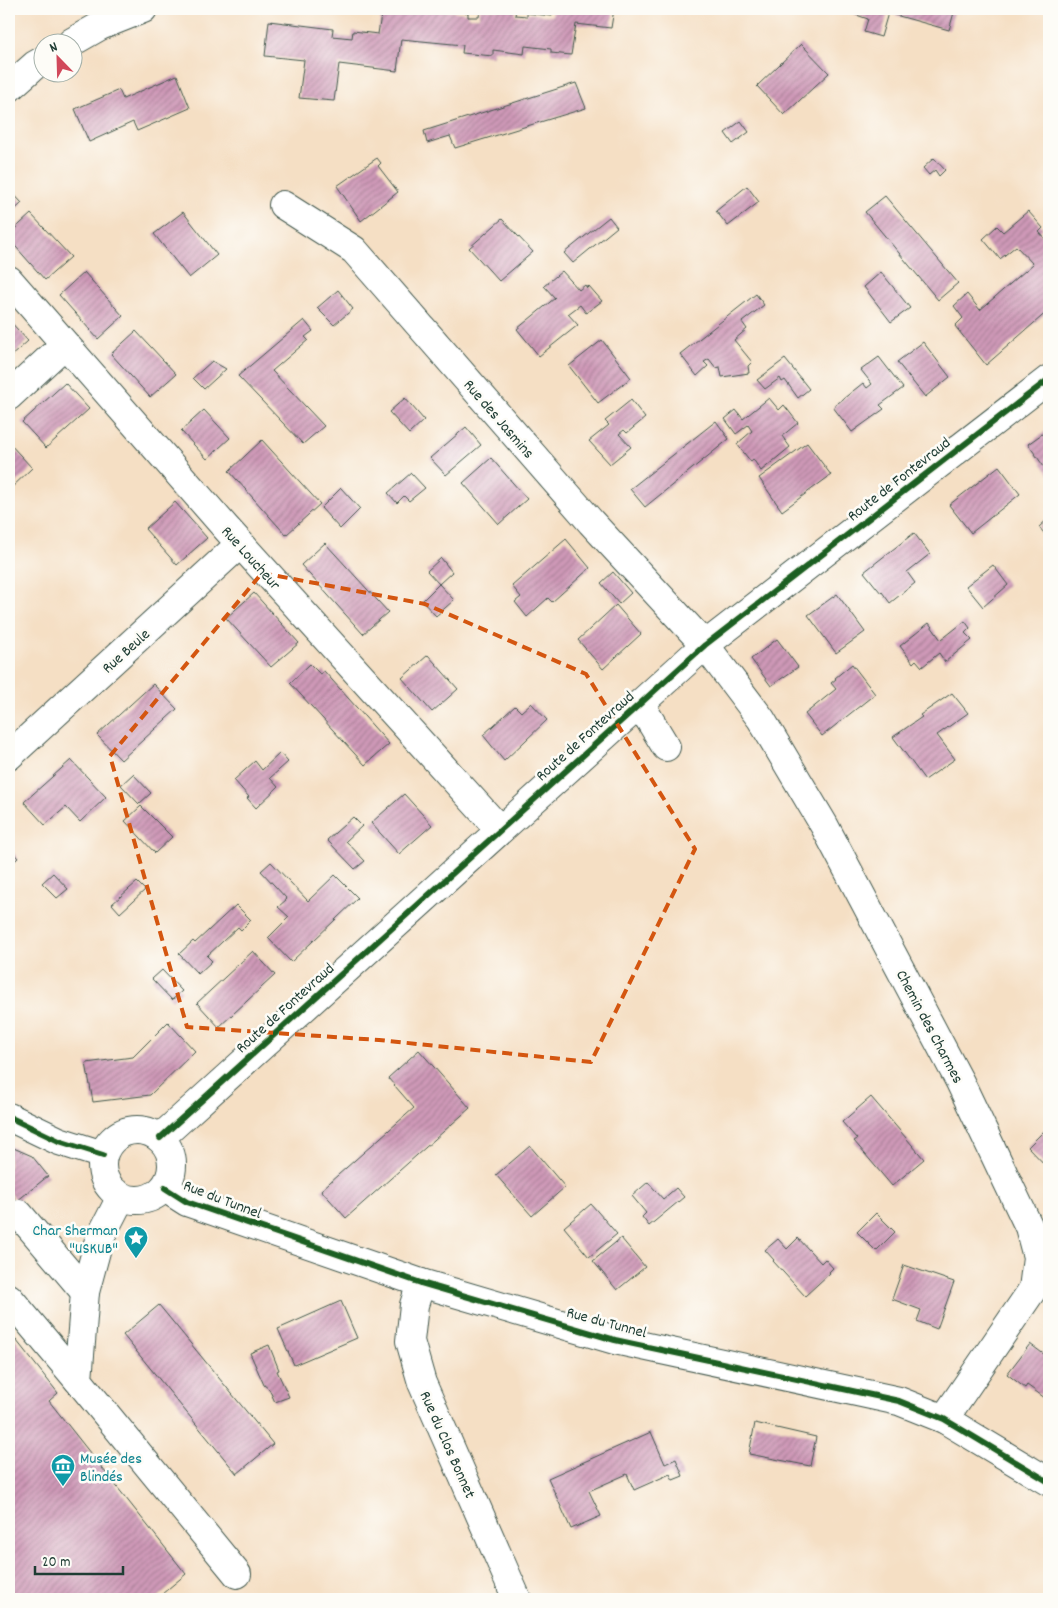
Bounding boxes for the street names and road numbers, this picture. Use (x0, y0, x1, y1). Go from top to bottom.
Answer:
street label: Rue des Jasmins (457, 375, 539, 465)
street label: Route de Fontevraud (843, 432, 956, 528)
street label: Rue Loucheur (215, 521, 285, 596)
street label: Rue Beule (98, 624, 156, 680)
street label: Route de Fontevraud (531, 686, 640, 787)
street label: Route de Fontevraud (231, 958, 340, 1059)
street label: Chemin des Charmes (889, 966, 969, 1088)
street label: Rue du Tunnel (180, 1175, 265, 1226)
street label: Rue du Tunnel (564, 1302, 649, 1345)
street label: Rue du Clos Bonnet (413, 1388, 481, 1502)

